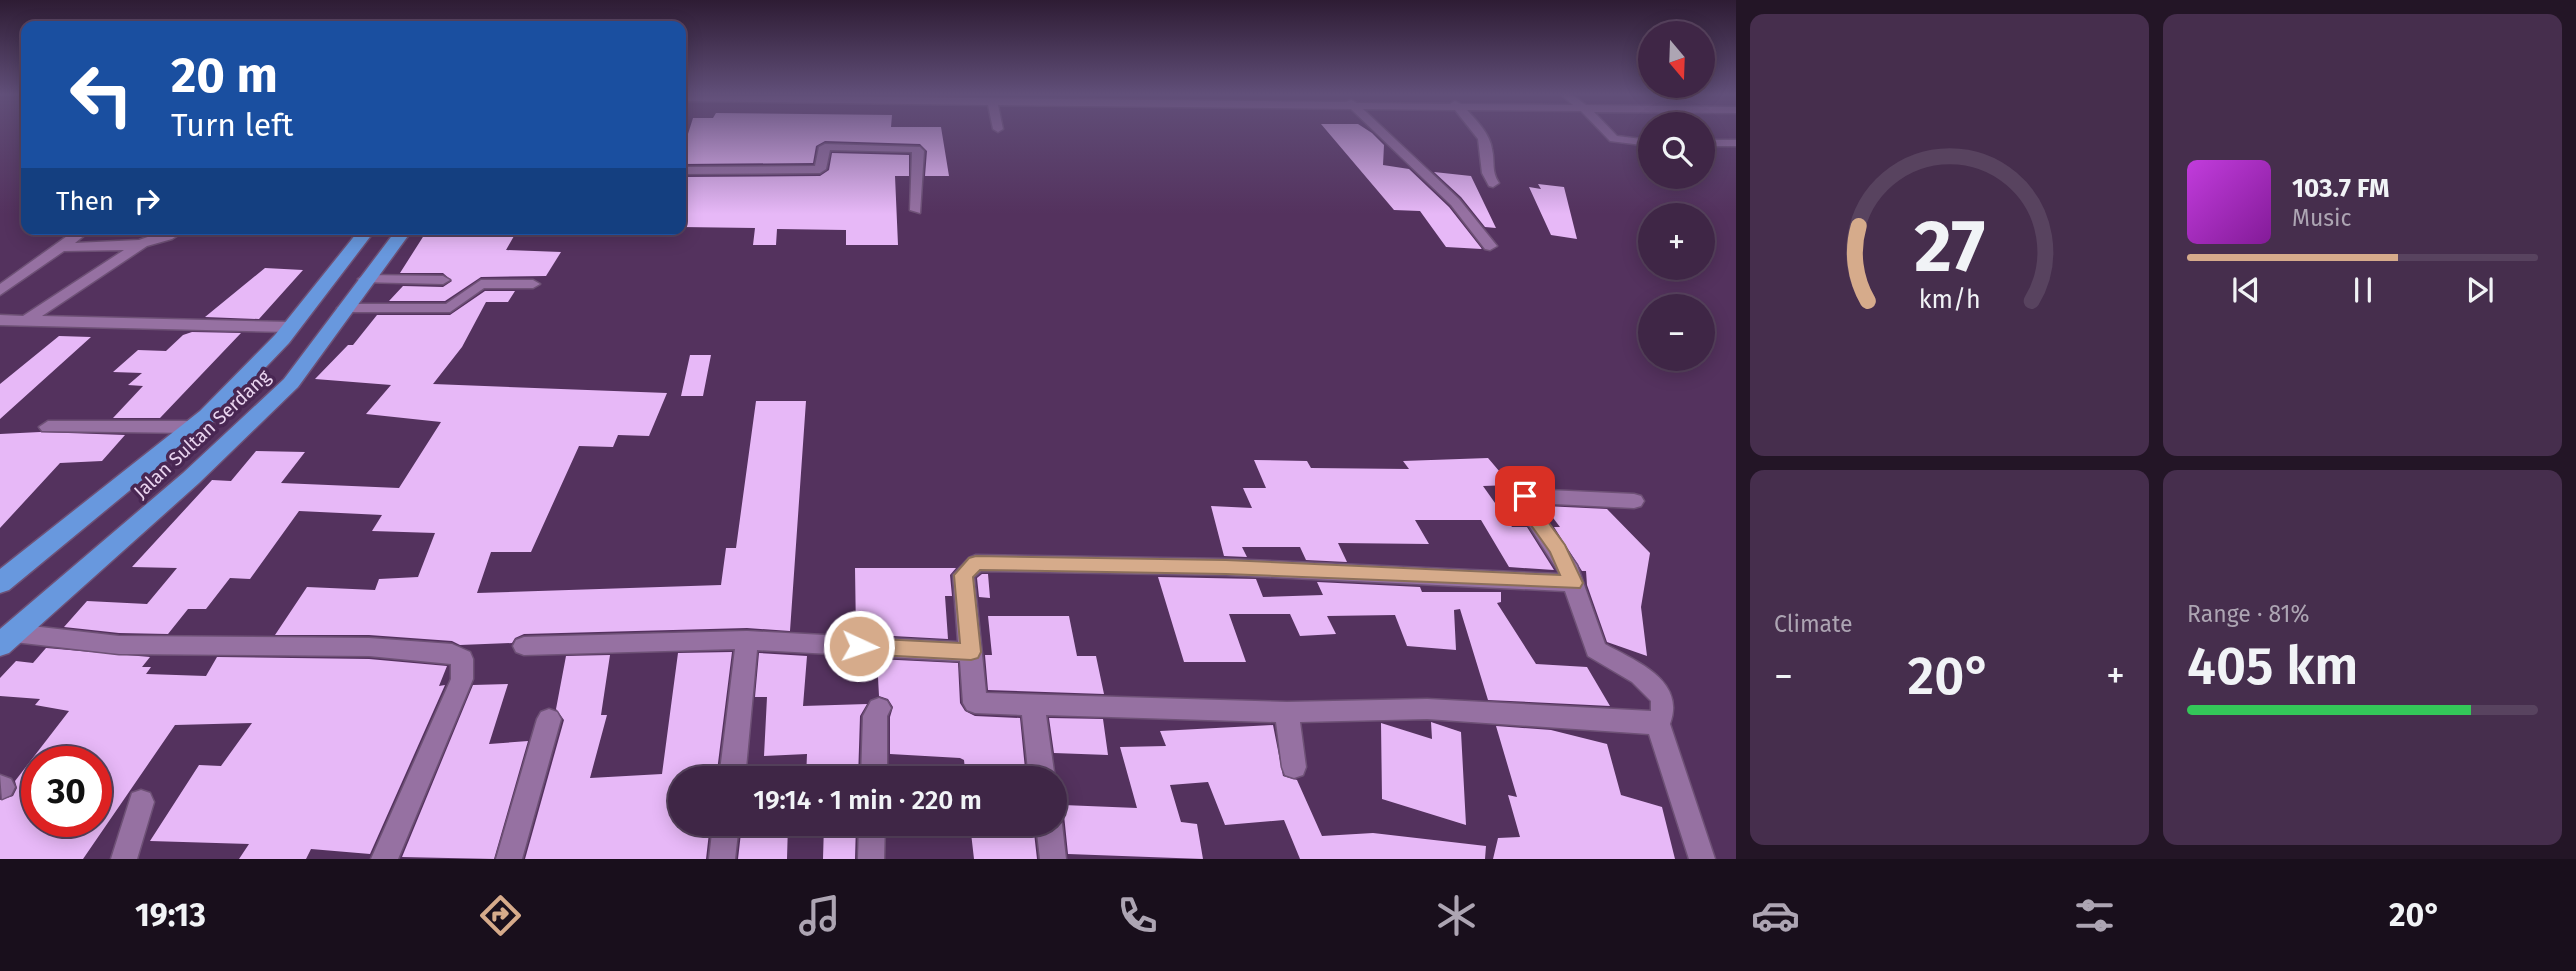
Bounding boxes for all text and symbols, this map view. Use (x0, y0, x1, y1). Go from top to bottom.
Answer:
north arrow (1638, 21, 1715, 98)
map controls (1638, 21, 1715, 371)
text: 20 m (171, 46, 278, 105)
icon: left (56, 49, 147, 140)
text: Turn left (171, 106, 293, 144)
button: search (1638, 112, 1715, 189)
text: 103.7 FM (2292, 173, 2390, 204)
icon: right (128, 182, 166, 220)
text: Then (56, 186, 114, 217)
button: + (1638, 203, 1715, 280)
text: 27 (1914, 203, 1985, 290)
text: Music (2292, 204, 2352, 232)
icon: previous (2227, 271, 2265, 309)
icon: pause (2344, 271, 2382, 309)
icon: next (2461, 271, 2499, 309)
text: km/h (1919, 285, 1980, 315)
button: − (1638, 294, 1715, 371)
street label: Jalan Sultan Serdang (129, 365, 275, 503)
pin (1495, 466, 1555, 526)
icon: arrive (1506, 477, 1544, 515)
text: Range · 81% (2187, 600, 2309, 628)
position arrow (822, 609, 896, 683)
text: Climate (1774, 610, 1853, 638)
text: 405 km (2187, 635, 2358, 698)
text: 20° (1908, 645, 1991, 708)
text: − (1774, 653, 1793, 699)
text: + (2106, 653, 2125, 699)
speed limit sign: 30 (21, 746, 112, 837)
text: 19:14 · 1 min · 220 m (753, 785, 982, 816)
icon: directions (476, 891, 525, 940)
icon: music (795, 891, 844, 940)
icon: phone (1113, 891, 1162, 940)
icon: climate (1432, 891, 1481, 940)
icon: car (1751, 891, 1800, 940)
icon: filters (2070, 891, 2119, 940)
text: 19:13 (135, 896, 206, 934)
text: 20° (2389, 896, 2441, 934)

